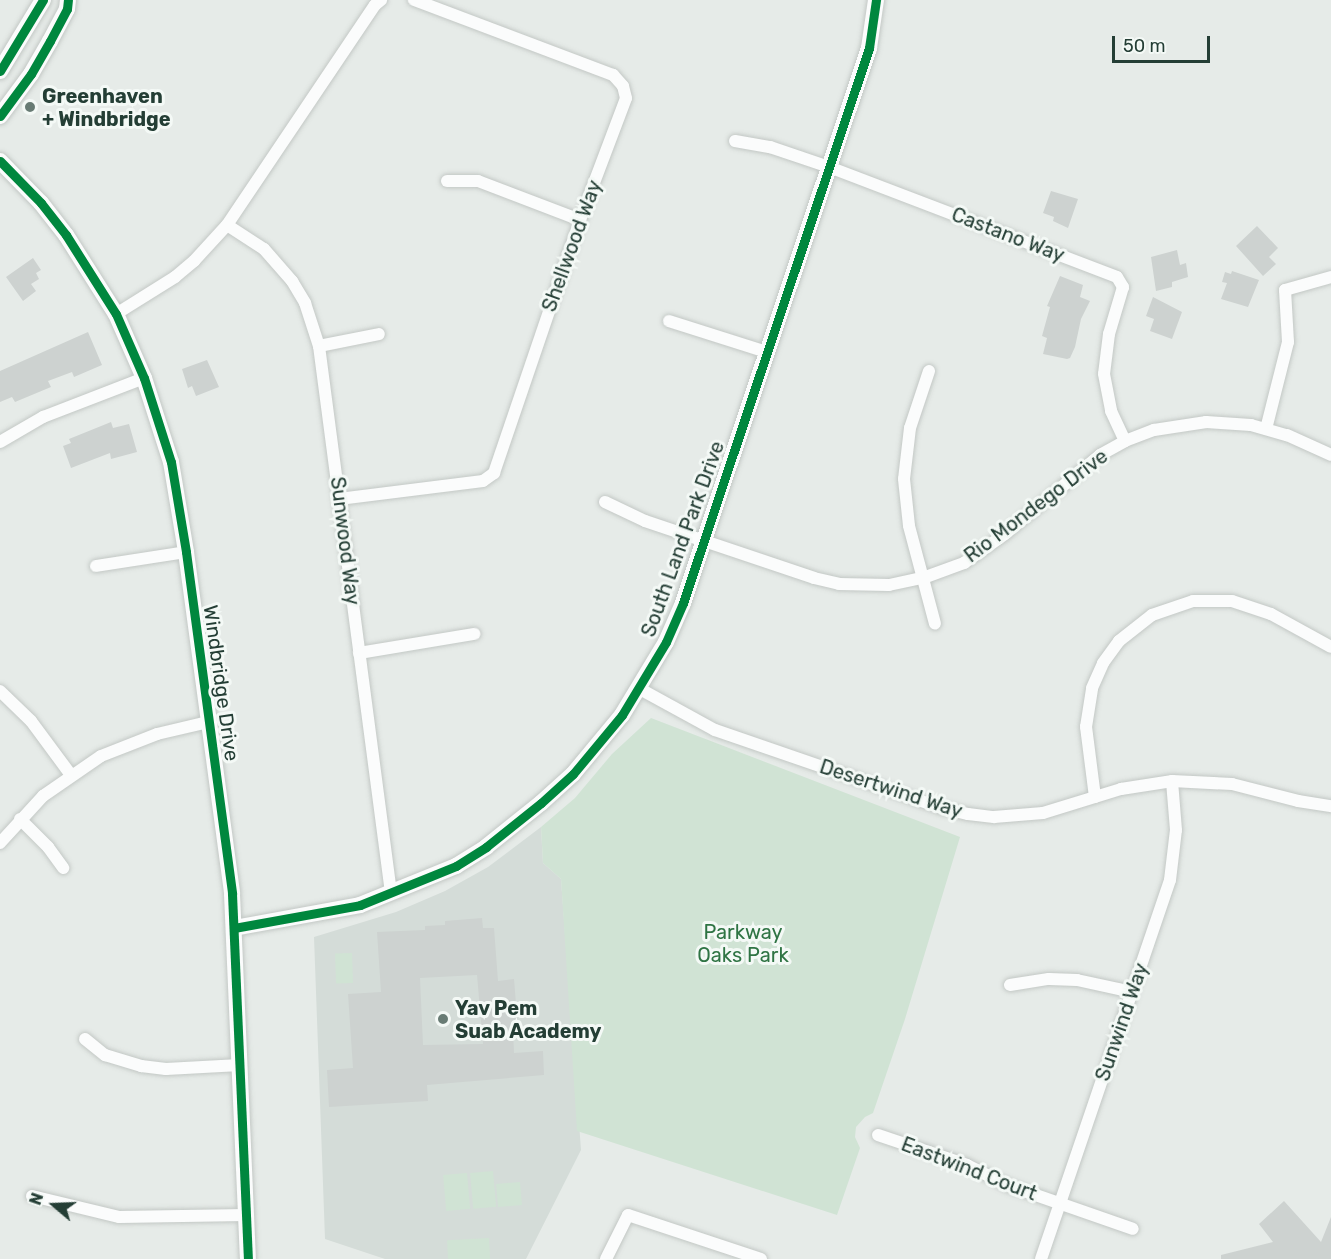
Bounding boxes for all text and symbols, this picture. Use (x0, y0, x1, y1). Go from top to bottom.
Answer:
scale bar (1115, 24, 1212, 62)
text: 50 m (1123, 35, 1166, 57)
place label: Greenhaven + Windbridge (42, 84, 171, 131)
marker: Greenhaven + Windbridge (23, 100, 37, 114)
street label: Shellwood Way (537, 177, 607, 315)
street label: Castano Way (948, 202, 1068, 268)
street label: South Land Park Drive (636, 438, 730, 640)
street label: Rio Mondego Drive (960, 444, 1112, 568)
street label: Sunwood Way (325, 475, 365, 607)
street label: Windbridge Drive (198, 603, 244, 763)
street label: Desertwind Way (816, 755, 966, 823)
park label: Parkway Oaks Park (697, 920, 789, 967)
street label: Sunwind Way (1091, 960, 1153, 1084)
place label: Yav Pem Suab Academy (455, 996, 602, 1043)
marker: Yav Pem Suab Academy (436, 1012, 450, 1026)
street label: Eastwind Court (898, 1132, 1040, 1206)
north arrow (24, 1175, 84, 1235)
text: N (26, 1190, 47, 1208)

